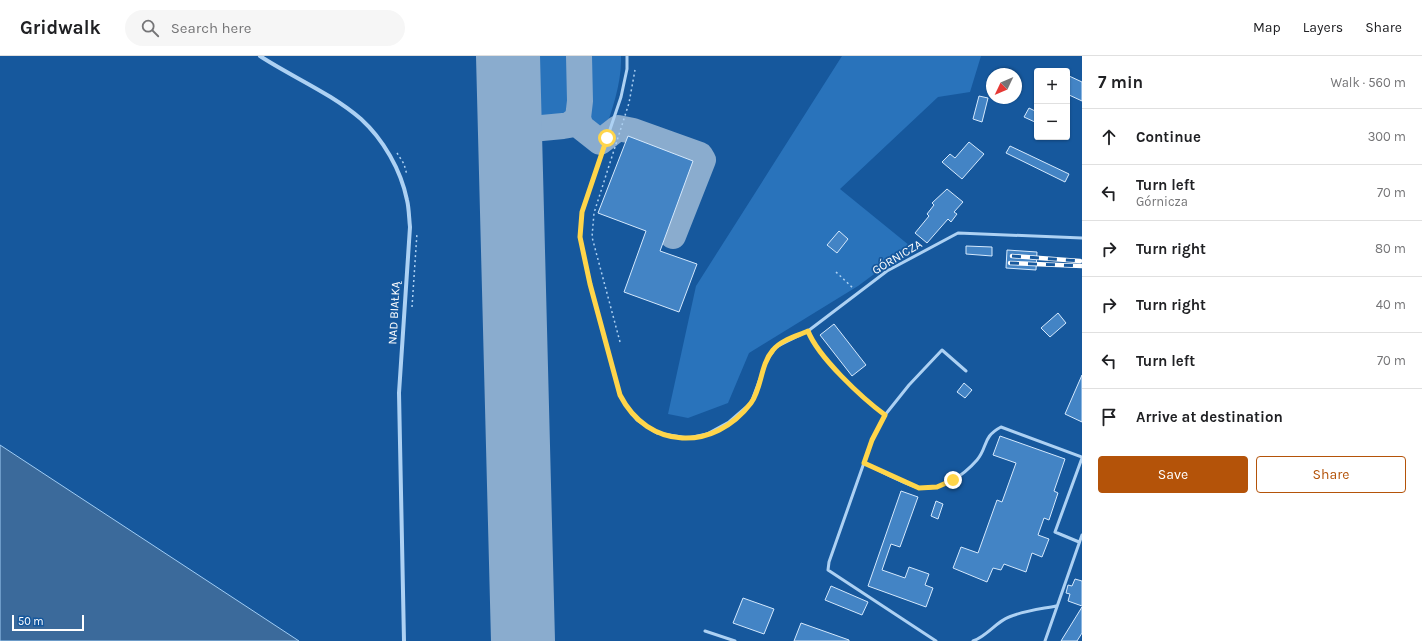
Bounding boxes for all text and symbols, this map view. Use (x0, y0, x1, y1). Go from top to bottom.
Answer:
search box (125, 10, 405, 46)
text: Gridwalk (20, 17, 101, 39)
icon: search (139, 17, 161, 39)
text: Search here (171, 19, 251, 37)
text: Map (1253, 19, 1281, 36)
text: Layers (1303, 19, 1343, 36)
text: Share (1365, 19, 1402, 36)
north arrow (986, 68, 1022, 104)
map controls (1034, 68, 1070, 140)
button: + (1034, 68, 1070, 104)
text: 7 min (1098, 72, 1143, 92)
text: Walk · 560 m (1330, 75, 1406, 90)
button: − (1034, 104, 1070, 140)
icon: ahead (1098, 126, 1120, 148)
text: Continue (1136, 128, 1201, 146)
route start (598, 129, 616, 147)
text: 300 m (1368, 129, 1406, 144)
text: Turn left (1136, 176, 1195, 194)
icon: left (1098, 182, 1120, 204)
text: 70 m (1377, 185, 1406, 200)
text: Górnicza (1136, 194, 1188, 209)
street label: GÓRNICZA (869, 236, 925, 277)
icon: right (1098, 238, 1120, 260)
text: Turn right (1136, 240, 1206, 258)
text: 80 m (1375, 241, 1406, 256)
street label: NAD BIAŁKĄ (385, 280, 403, 345)
icon: right (1098, 294, 1120, 316)
text: Turn right (1136, 296, 1206, 314)
text: 40 m (1376, 297, 1406, 312)
icon: left (1098, 350, 1120, 372)
text: Turn left (1136, 352, 1195, 370)
text: 70 m (1377, 353, 1406, 368)
icon: arrive (1098, 406, 1120, 428)
text: Arrive at destination (1136, 408, 1283, 426)
button: Save (1098, 456, 1248, 493)
button: Share (1256, 456, 1406, 493)
route end (944, 471, 962, 489)
scale bar (12, 613, 84, 632)
text: 50 m (18, 615, 44, 628)

